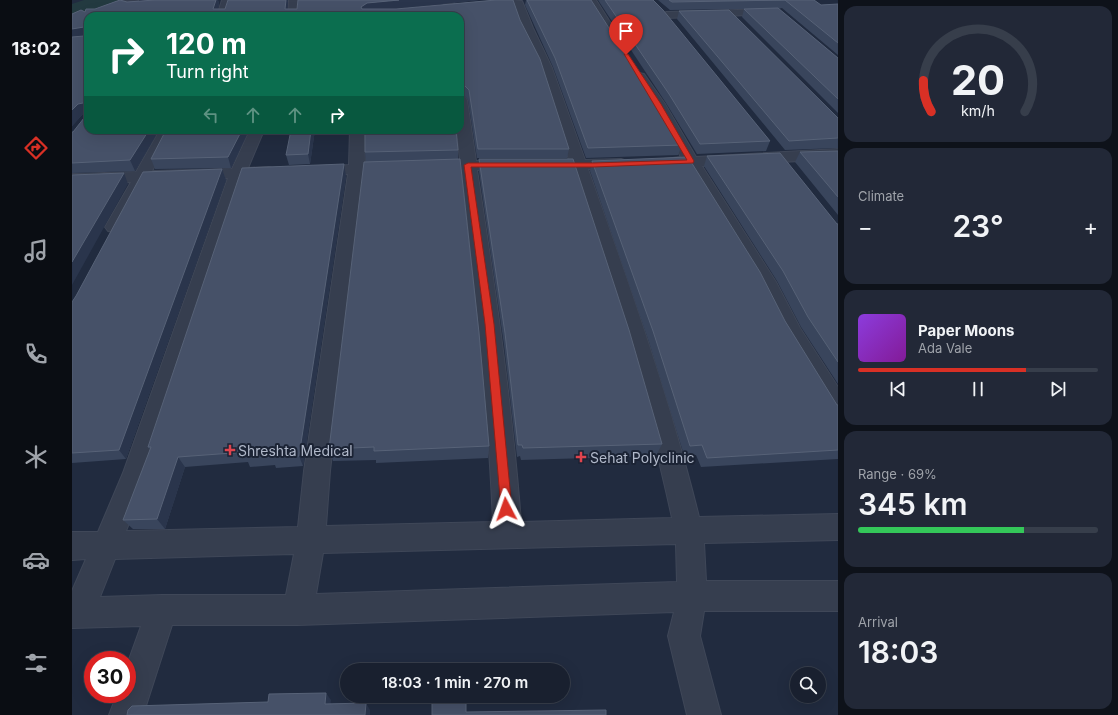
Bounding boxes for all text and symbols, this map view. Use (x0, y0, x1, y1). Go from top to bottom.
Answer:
pin (609, 14, 643, 55)
icon: arrive (615, 20, 637, 42)
text: 120 m (166, 27, 247, 61)
icon: right (100, 28, 152, 80)
text: 18:02 (12, 38, 60, 59)
text: 20 (951, 55, 1005, 105)
text: Turn right (166, 61, 249, 82)
text: km/h (961, 101, 995, 118)
icon: left (200, 104, 222, 126)
icon: ahead (242, 104, 264, 126)
icon: ahead (284, 104, 306, 126)
icon: right (326, 104, 348, 126)
icon: directions (22, 134, 50, 162)
text: Climate (858, 188, 904, 204)
text: 23° (952, 208, 1004, 244)
text: − (858, 214, 873, 240)
text: + (1083, 214, 1098, 240)
icon: music (22, 237, 50, 265)
text: Paper Moons (918, 321, 1014, 340)
icon: phone (22, 340, 50, 368)
text: Ada Vale (918, 340, 972, 356)
icon: previous (887, 378, 909, 400)
icon: pause (967, 378, 989, 400)
icon: next (1047, 378, 1069, 400)
place label: Shreshta Medical (238, 442, 353, 459)
icon: climate (22, 443, 50, 471)
marker: Shreshta Medical (225, 445, 235, 455)
place label: Sehat Polyclinic (590, 449, 695, 466)
marker: Sehat Polyclinic (575, 451, 587, 463)
text: Range · 69% (858, 466, 937, 482)
text: 345 km (858, 486, 968, 522)
position arrow (485, 488, 527, 530)
icon: car (22, 546, 50, 574)
text: Arrival (858, 614, 898, 630)
text: 18:03 (858, 634, 938, 670)
icon: filters (22, 649, 50, 677)
speed limit sign: 30 (84, 651, 136, 703)
map controls (790, 667, 826, 703)
button: search (790, 667, 826, 703)
text: 18:03 · 1 min · 270 m (382, 673, 528, 692)

